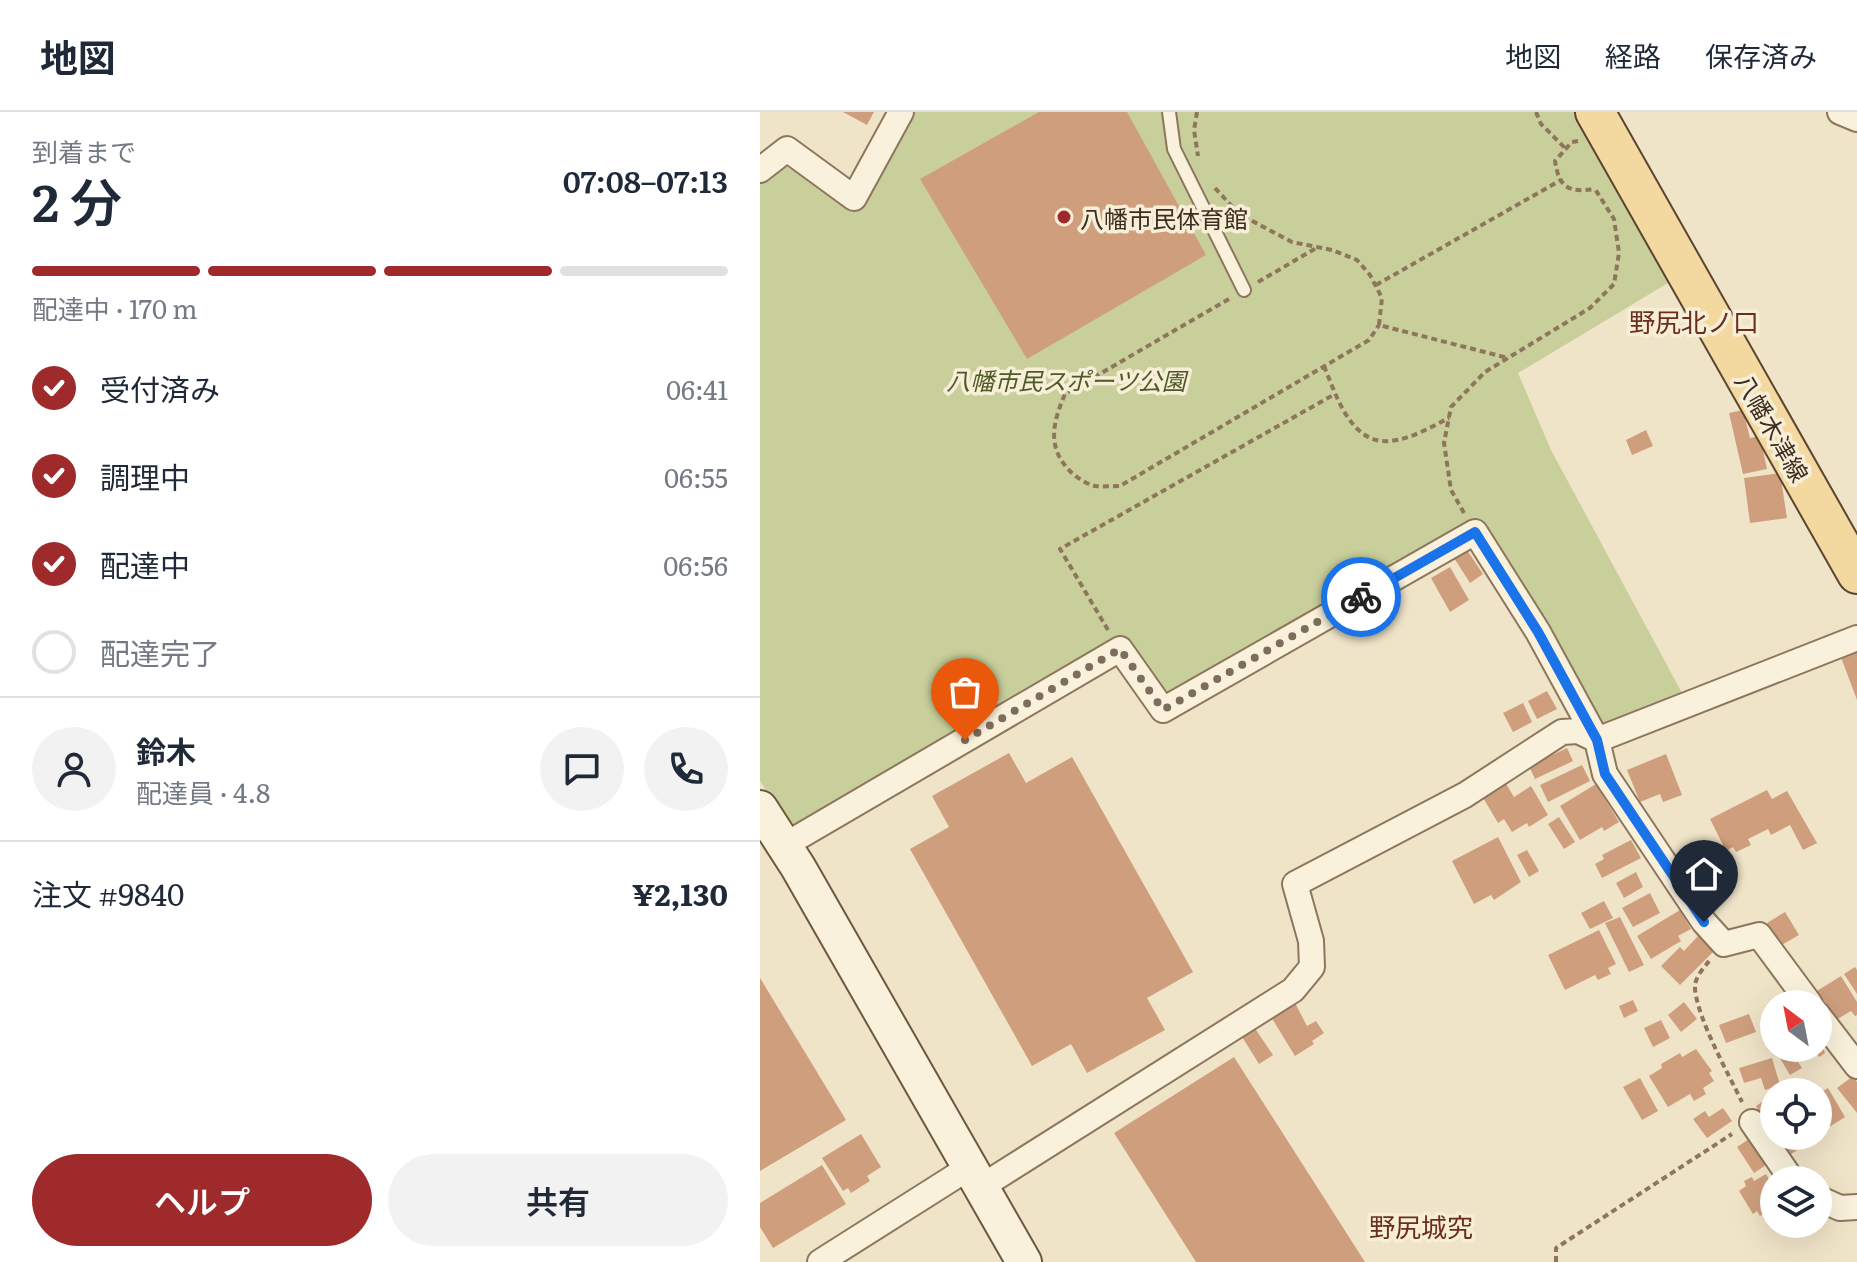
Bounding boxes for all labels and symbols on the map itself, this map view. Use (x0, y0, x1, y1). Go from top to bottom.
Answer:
place label: 八幡市民体育館 (1080, 200, 1248, 235)
marker: 八幡市民体育館 (1055, 208, 1073, 226)
district label: 野尻北ノ口 (1629, 301, 1759, 340)
park label: 八幡市民スポーツ公園 (946, 362, 1189, 397)
street label: 八幡木津線 (1728, 366, 1818, 488)
courier (1321, 557, 1401, 637)
pin (931, 658, 999, 740)
pin (1670, 840, 1738, 922)
north arrow (1760, 990, 1832, 1062)
district label: 野尻城究 (1369, 1206, 1473, 1245)

